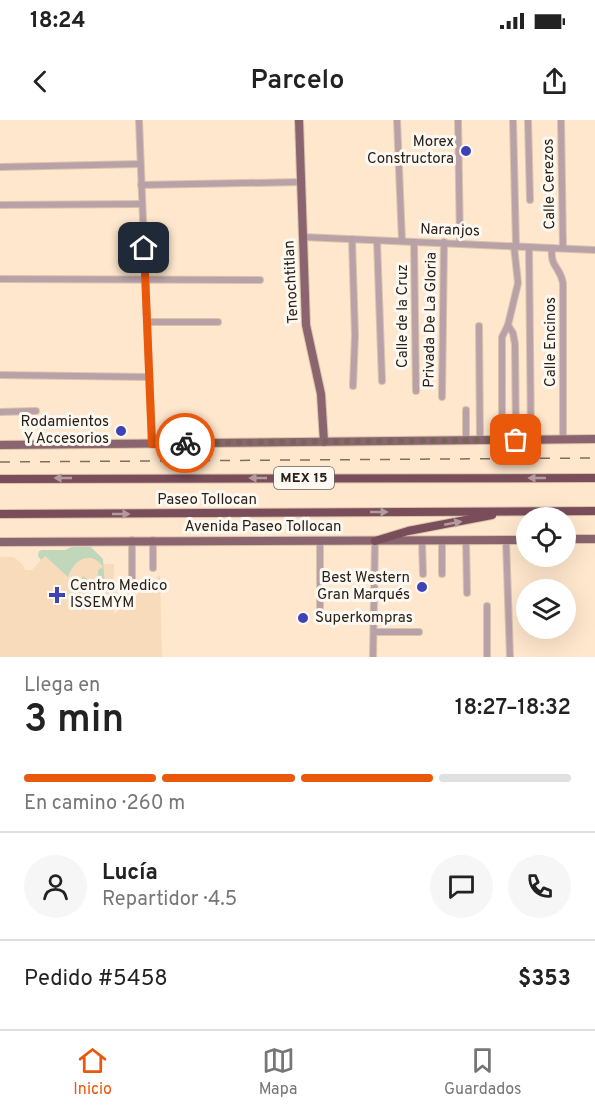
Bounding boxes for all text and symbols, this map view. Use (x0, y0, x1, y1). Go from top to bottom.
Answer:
text: 18:24 (30, 8, 86, 35)
text: Parcelo (251, 64, 344, 98)
icon: back (24, 65, 57, 98)
icon: share (538, 65, 571, 98)
place label: Morex Constructora (367, 133, 454, 169)
street label: Calle Cerezos (540, 138, 560, 230)
marker: Morex Constructora (459, 144, 473, 158)
street label: Naranjos (420, 220, 480, 242)
pin (118, 222, 169, 273)
icon: home (127, 231, 160, 264)
street label: Tenochtitlan (280, 240, 304, 324)
street label: Privada De La Gloria (420, 252, 442, 388)
street label: Calle de la Cruz (394, 264, 413, 368)
street label: Calle Encinos (542, 297, 561, 387)
place label: Rodamientos Y Accesorios (21, 413, 109, 449)
courier (155, 413, 215, 473)
pin (490, 414, 541, 465)
icon: bag (499, 423, 532, 456)
marker: Rodamientos Y Accesorios (114, 424, 128, 438)
icon: bike (169, 427, 202, 460)
road number: MEX 15 (274, 467, 334, 489)
one-way arrow (53, 473, 72, 483)
one-way arrow (248, 473, 267, 483)
one-way arrow (527, 473, 546, 483)
street label: Paseo Tollocan (157, 491, 257, 510)
one-way arrow (370, 507, 389, 517)
map controls (516, 507, 576, 639)
button: locate (516, 507, 576, 567)
one-way arrow (112, 509, 131, 519)
street label: Avenida Paseo Tollocan (184, 518, 342, 537)
one-way arrow (443, 518, 462, 527)
place label: Best Western Gran Marqués (317, 569, 410, 605)
place label: Centro Medico ISSEMYM (70, 577, 167, 613)
button: layers (516, 579, 576, 639)
marker: Best Western Gran Marqués (415, 580, 429, 594)
marker: Centro Medico ISSEMYM (48, 586, 66, 604)
place label: Superkompras (315, 609, 413, 628)
marker: Superkompras (296, 611, 310, 625)
text: Llega en (24, 673, 100, 699)
text: 18:27–18:32 (455, 695, 571, 722)
text: 3 min (24, 697, 124, 746)
text: En camino · 260 m (24, 791, 185, 817)
button: person (24, 855, 87, 918)
button: chat (430, 855, 493, 918)
button: phone (508, 855, 571, 918)
text: Lucía (102, 860, 158, 887)
text: Repartidor · 4.5 (102, 887, 237, 913)
text: Pedido #5458 (24, 966, 168, 993)
text: $353 (518, 966, 571, 993)
tab: Inicio (73, 1044, 112, 1100)
tab: Mapa (259, 1044, 297, 1100)
tab: Guardados (444, 1044, 522, 1100)

